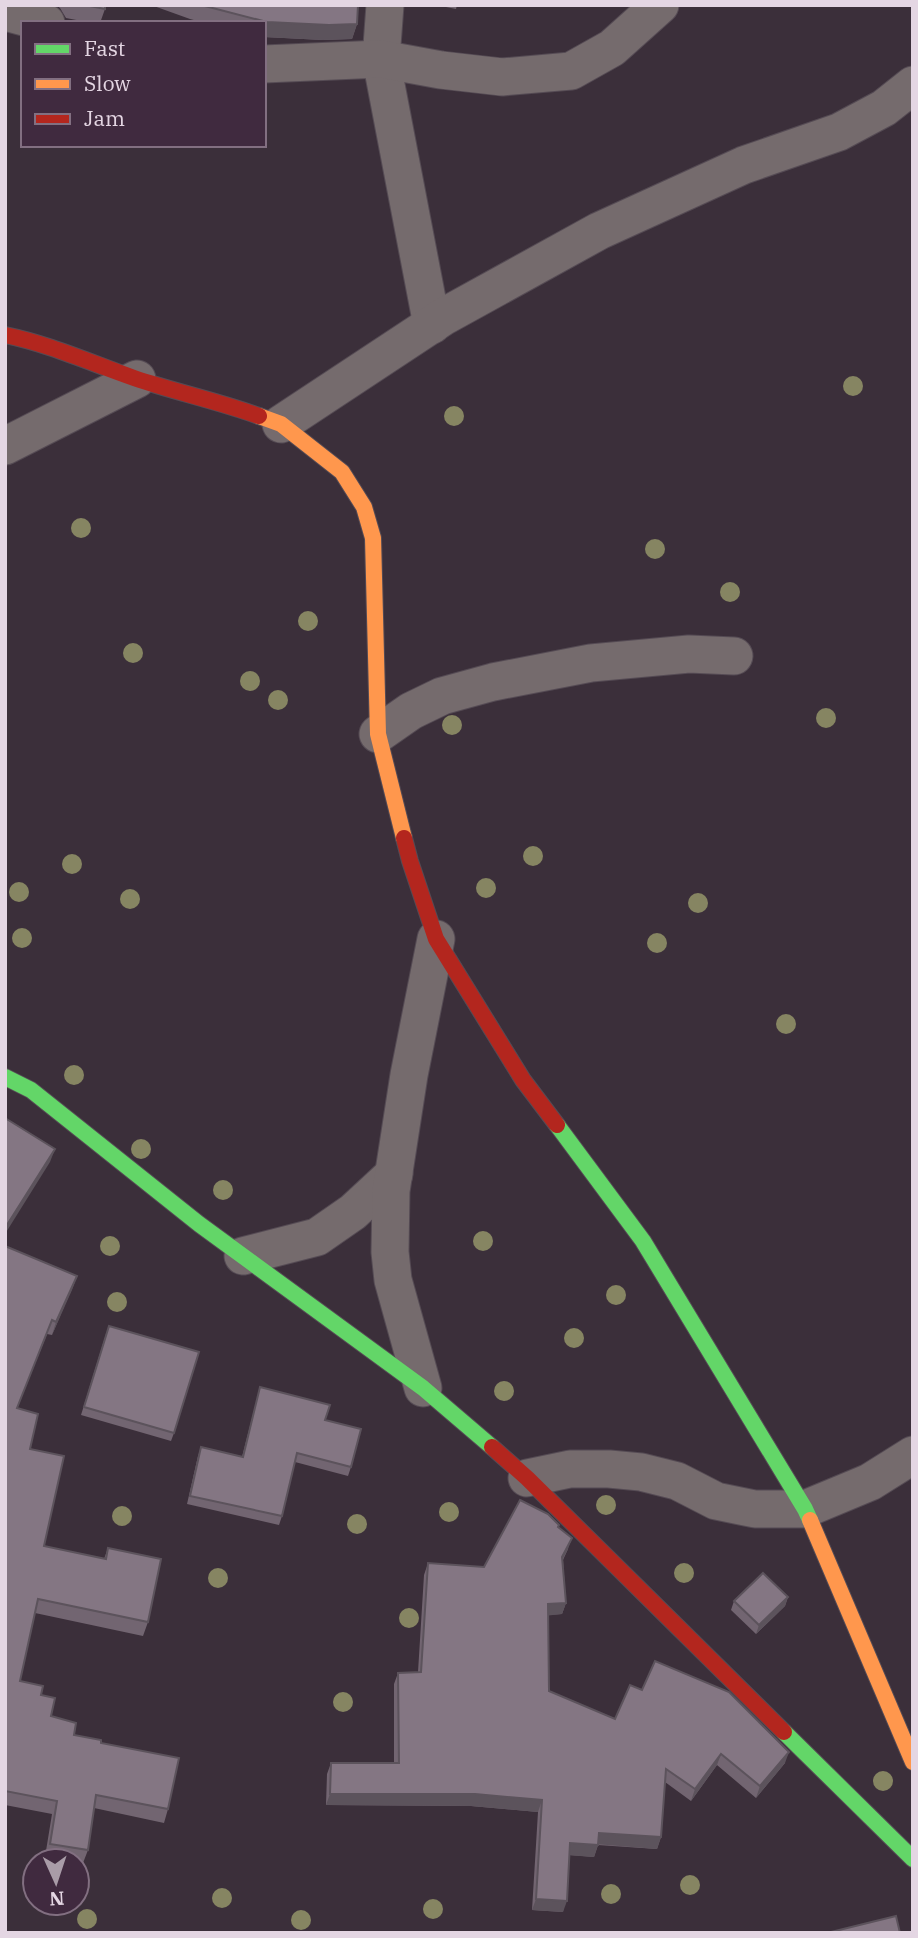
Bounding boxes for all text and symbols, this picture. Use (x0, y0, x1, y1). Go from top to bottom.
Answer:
legend (21, 21, 266, 147)
text: Fast (84, 34, 125, 62)
text: Slow (84, 69, 131, 97)
text: Jam (84, 104, 125, 132)
north arrow (21, 1847, 91, 1917)
text: N (49, 1887, 65, 1911)

